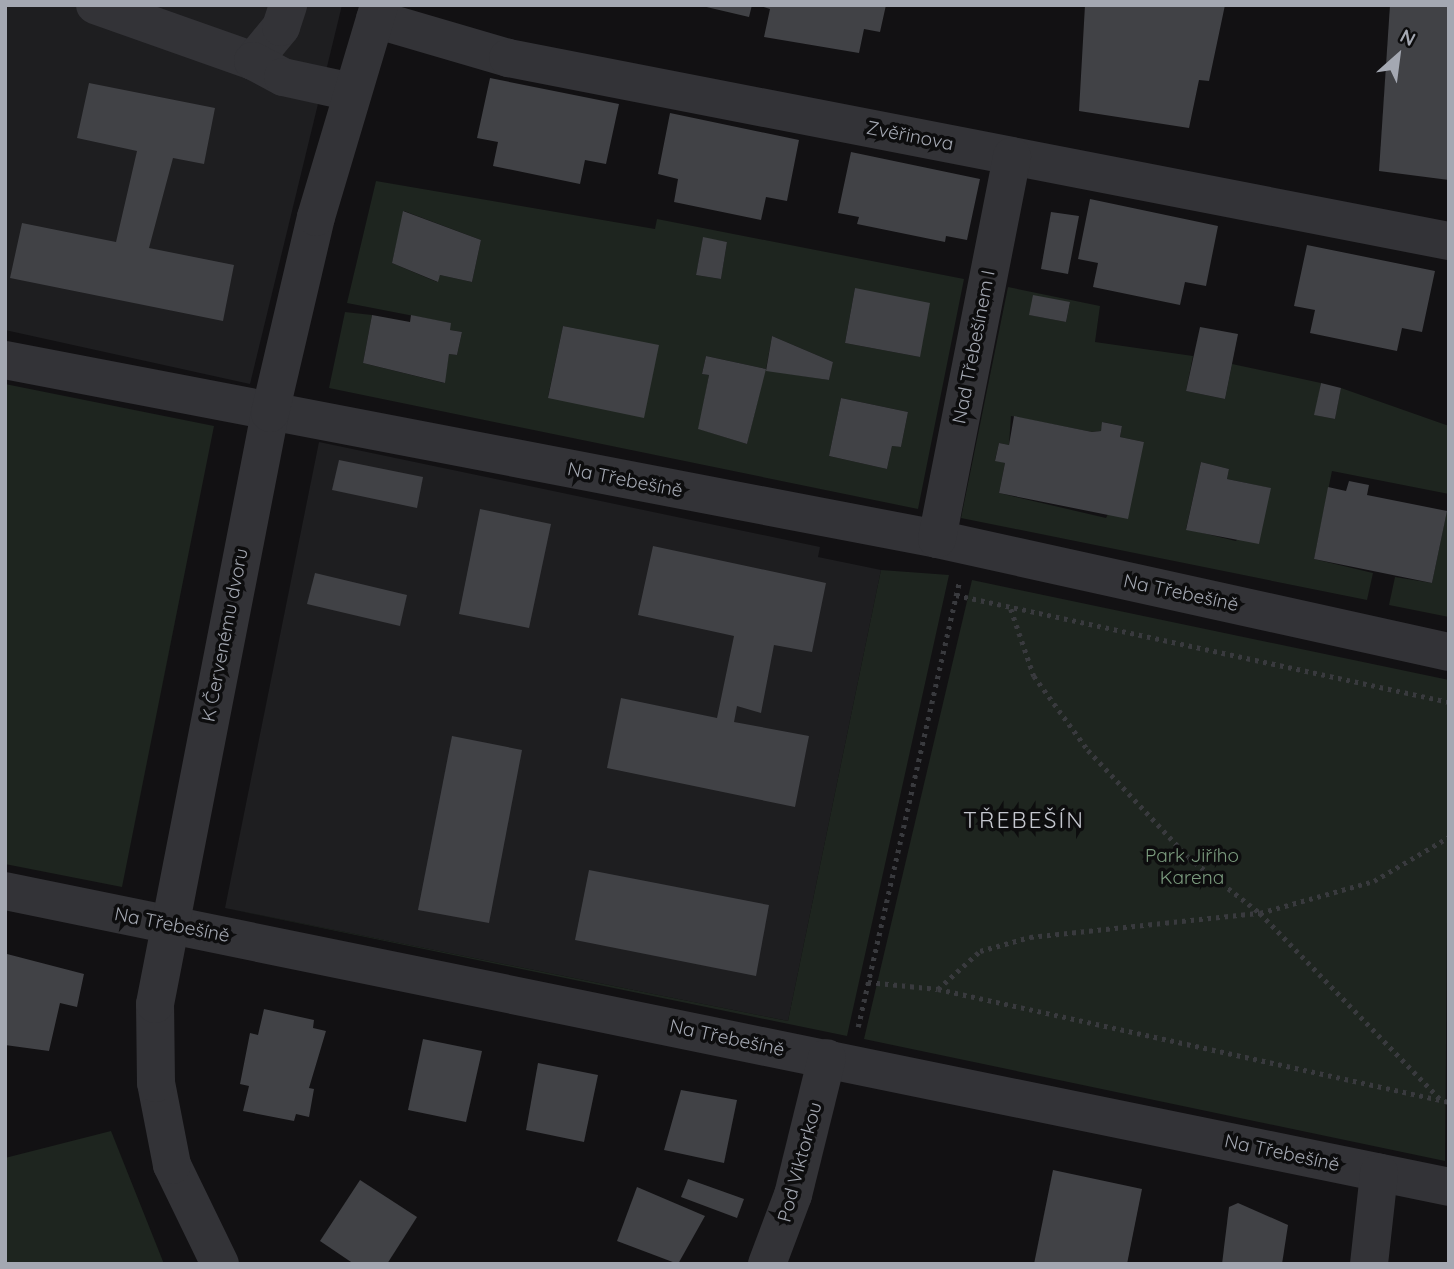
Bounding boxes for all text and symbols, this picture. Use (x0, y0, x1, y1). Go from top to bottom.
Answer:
north arrow (1363, 21, 1433, 91)
text: N (1396, 24, 1420, 51)
street label: Zvěřinova (865, 116, 955, 156)
street label: Nad Třebešínem I (948, 268, 1000, 426)
street label: Na Třebešíně (565, 458, 685, 502)
street label: K Červenému dvoru (197, 546, 253, 724)
street label: Na Třebešíně (1121, 570, 1241, 616)
district label: TŘEBEŠÍN (964, 806, 1084, 834)
park label: Park Jiřího Karena (1145, 845, 1239, 889)
street label: Na Třebešíně (112, 903, 232, 947)
street label: Na Třebešíně (667, 1015, 787, 1061)
street label: Pod Viktorkou (773, 1099, 827, 1225)
street label: Na Třebešíně (1222, 1130, 1342, 1176)

